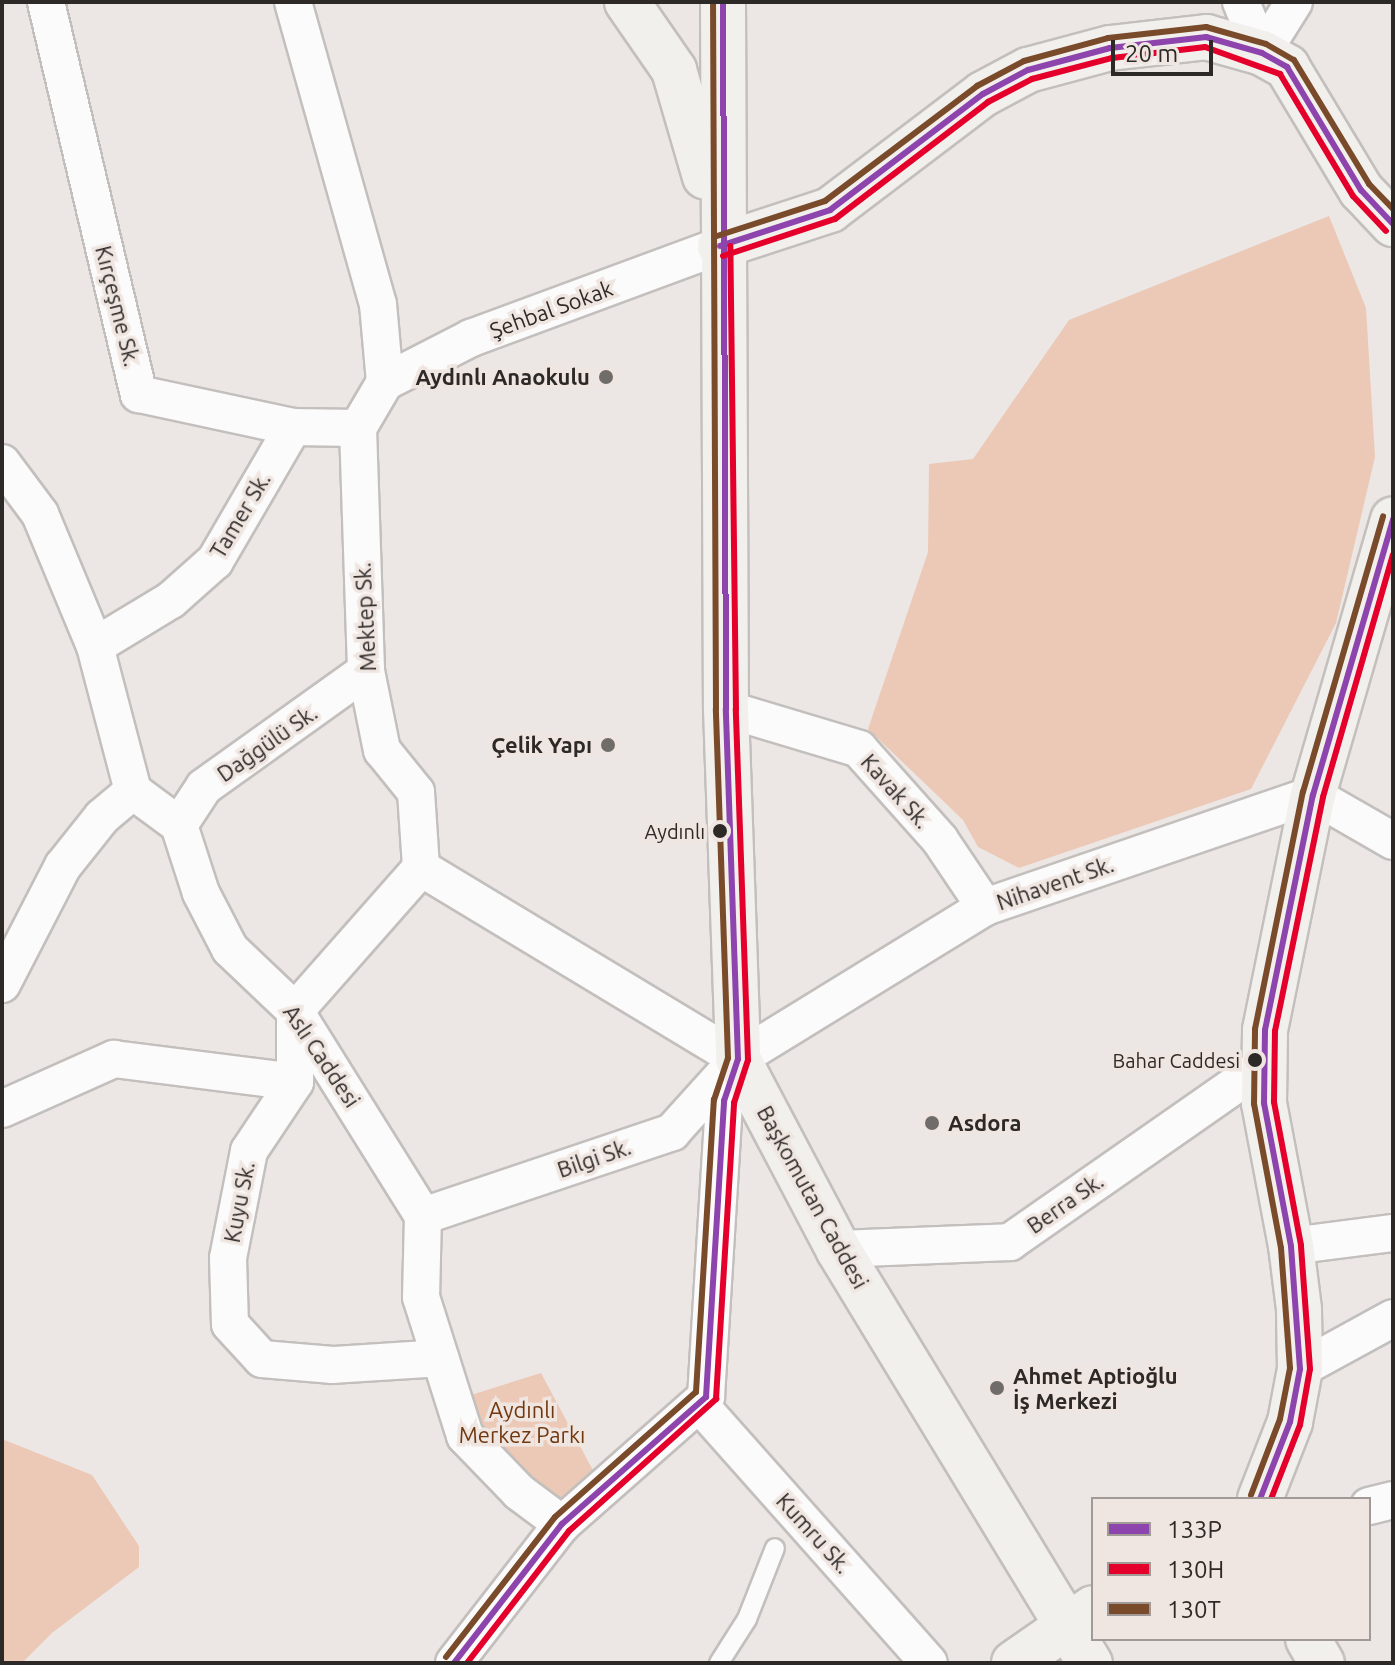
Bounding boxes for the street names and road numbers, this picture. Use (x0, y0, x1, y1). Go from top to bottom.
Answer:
street label: Kırçeşme Sk. (90, 243, 146, 369)
street label: Şehbal Sokak (486, 275, 616, 343)
street label: Tamer Sk. (204, 467, 276, 563)
street label: Mektep Sk. (349, 562, 381, 672)
street label: Dağgülü Sk. (212, 699, 322, 787)
street label: Kavak Sk. (856, 748, 936, 834)
street label: Nihavent Sk. (993, 851, 1117, 915)
street label: Aslı Caddesi (278, 1000, 366, 1112)
street label: Başkomutan Caddesi (752, 1101, 874, 1293)
street label: Bilgi Sk. (554, 1133, 634, 1183)
street label: Kuyu Sk. (218, 1159, 260, 1245)
street label: Berra Sk. (1022, 1167, 1108, 1239)
street label: Kumru Sk. (771, 1487, 857, 1579)

